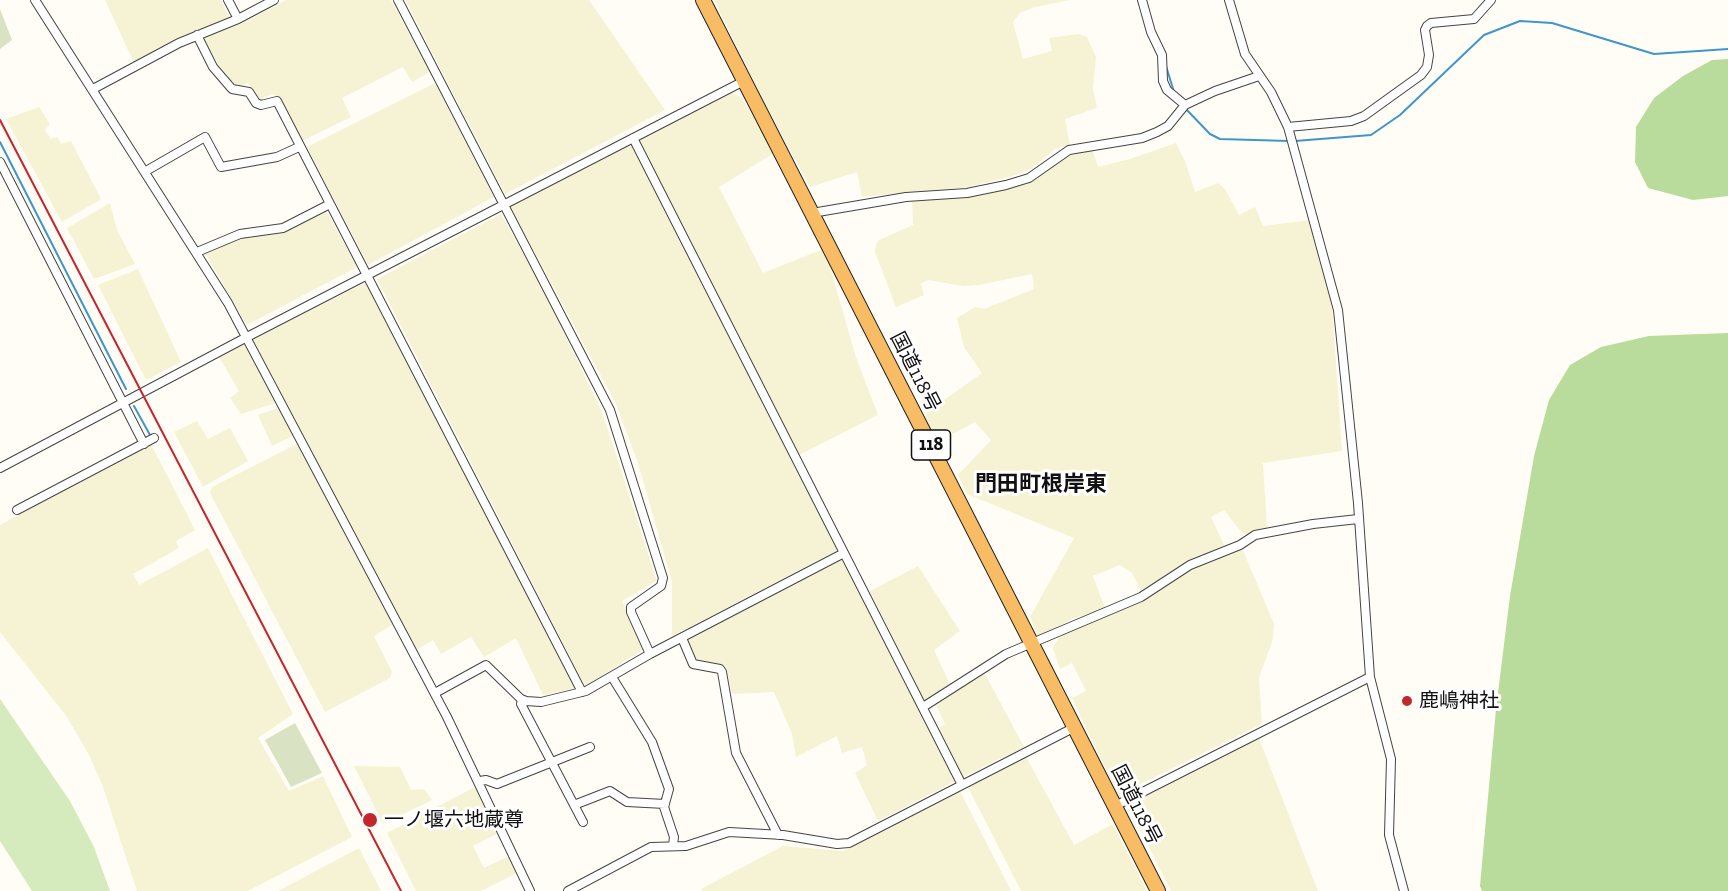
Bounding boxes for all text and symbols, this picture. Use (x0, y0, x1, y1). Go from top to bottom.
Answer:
street label: 国道118号 (885, 328, 945, 416)
road number: 118 (912, 430, 950, 460)
district label: 門田町根岸東 (975, 472, 1107, 498)
place label: 鹿嶋神社 (1419, 689, 1499, 713)
marker: 鹿嶋神社 (1400, 694, 1414, 708)
street label: 国道118号 (1106, 761, 1166, 849)
place label: 一ノ堰六地蔵尊 (384, 808, 524, 832)
marker: 一ノ堰六地蔵尊 (361, 811, 379, 829)

